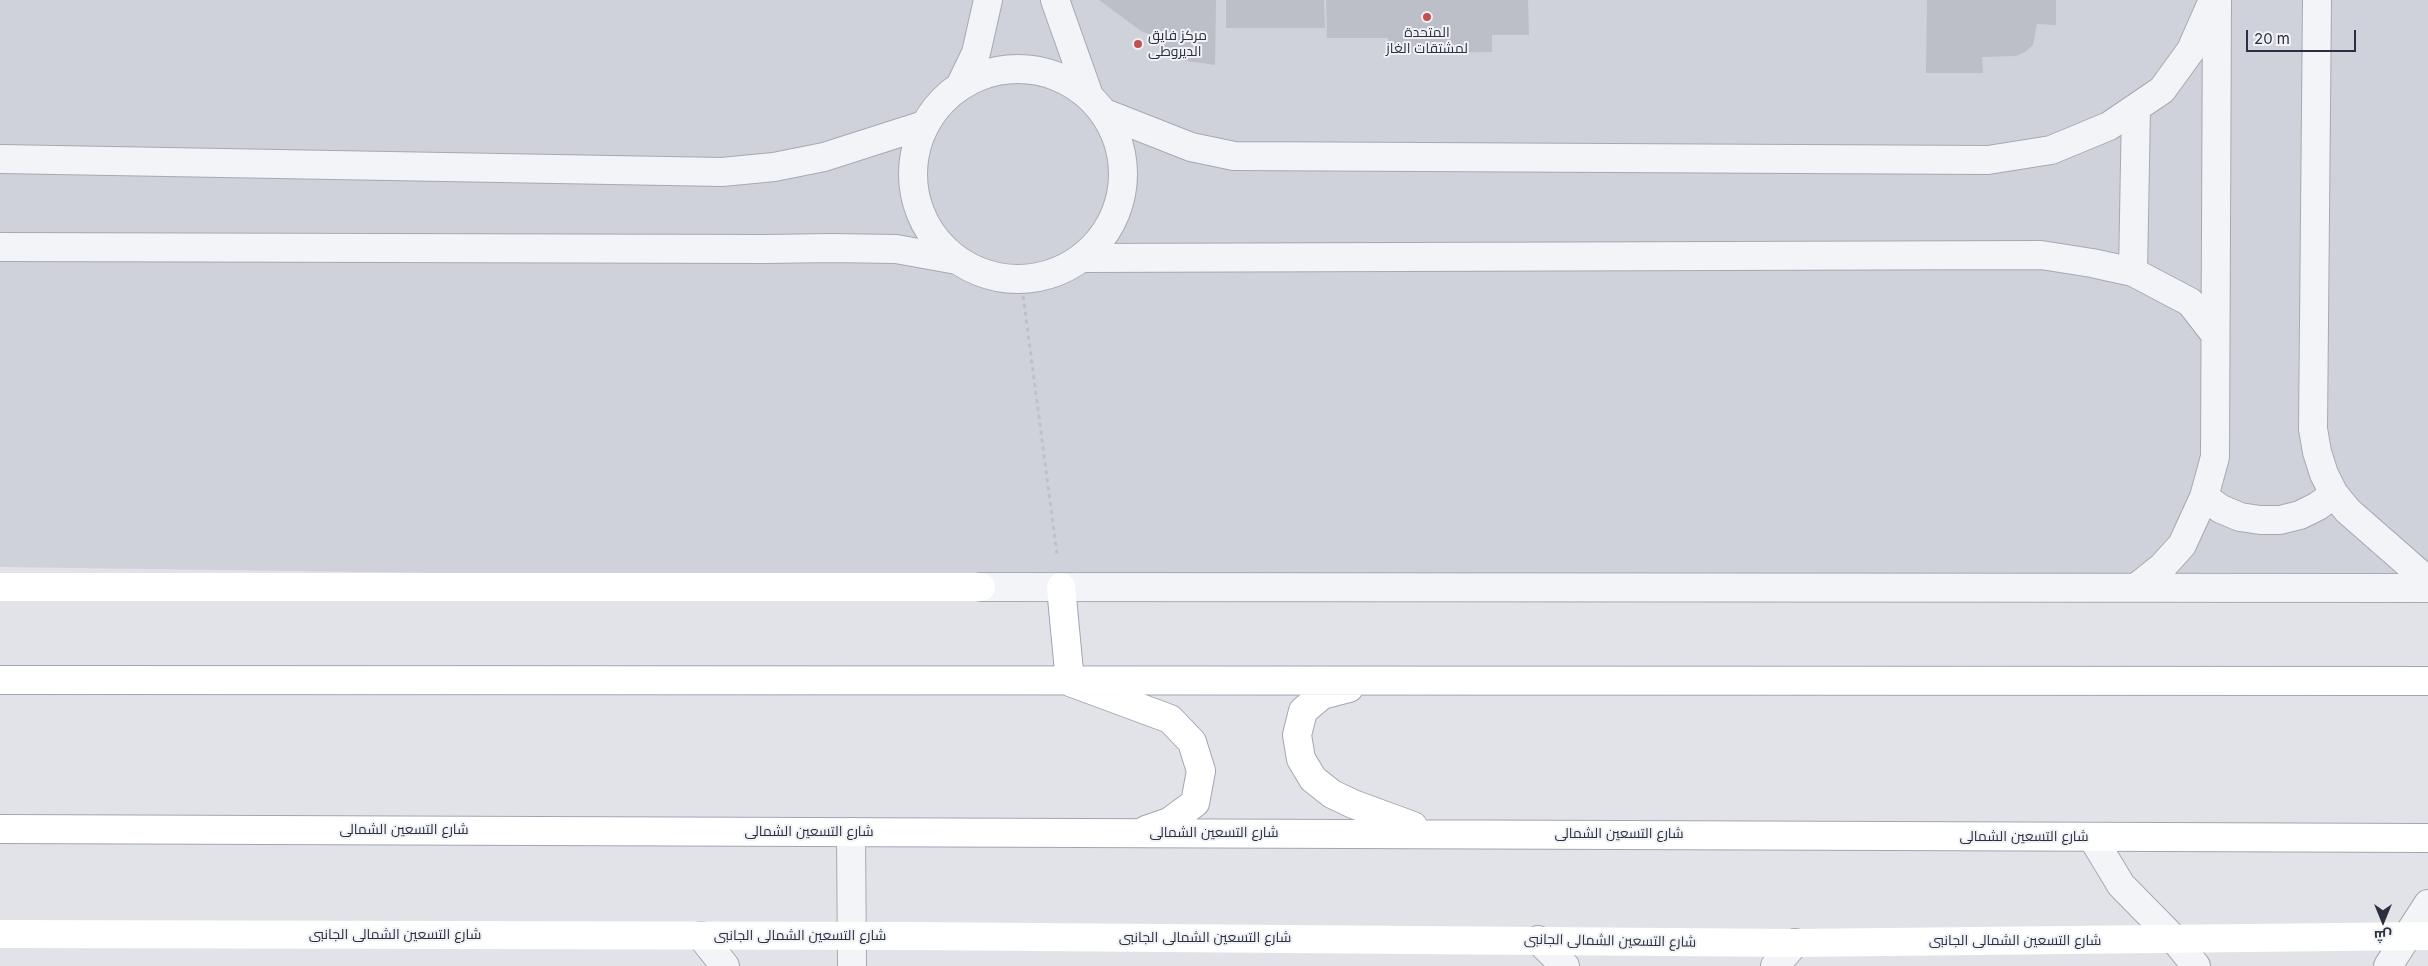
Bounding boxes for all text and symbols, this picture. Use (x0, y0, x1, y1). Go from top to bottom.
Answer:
marker: المتحدة لمشتقات الغاز (1421, 11, 1433, 23)
scale bar (2248, 20, 2358, 52)
place label: المتحدة لمشتقات الغاز (1386, 25, 1468, 58)
place label: مركز فايق الديروطى (1148, 28, 1207, 60)
text: 20 m (2254, 29, 2290, 48)
marker: مركز فايق الديروطى (1132, 38, 1144, 50)
street label: شارع التسعين الشمالى (339, 822, 469, 838)
street label: شارع التسعين الشمالى (744, 824, 874, 840)
street label: شارع التسعين الشمالى (1149, 825, 1279, 841)
street label: شارع التسعين الشمالى (1554, 826, 1684, 842)
street label: شارع التسعين الشمالى (1959, 829, 2089, 845)
north arrow (2358, 896, 2408, 946)
street label: شارع التسعين الشمالى الجانبى (309, 927, 481, 943)
street label: شارع التسعين الشمالى الجانبى (714, 928, 886, 944)
text: ش (2374, 928, 2392, 945)
street label: شارع التسعين الشمالى الجانبى (1119, 930, 1291, 946)
street label: شارع التسعين الشمالى الجانبى (1524, 931, 1696, 951)
street label: شارع التسعين الشمالى الجانبى (1929, 933, 2101, 949)

